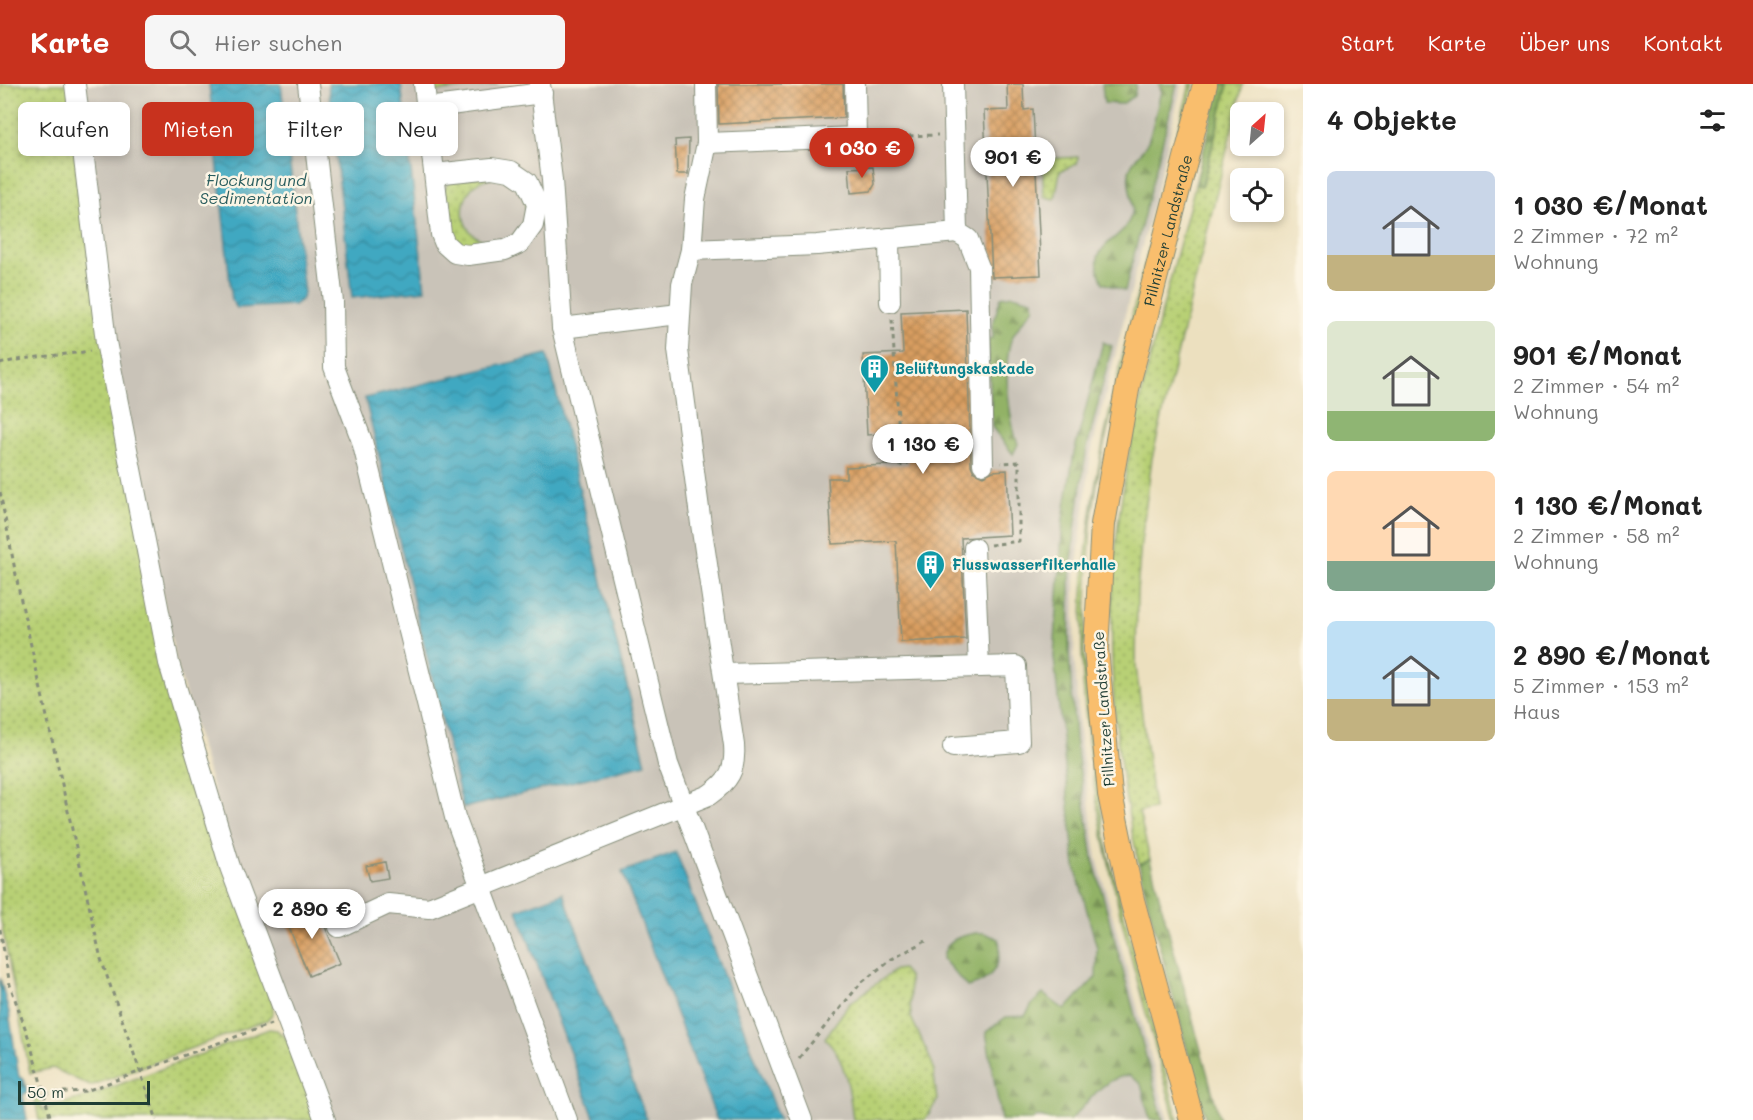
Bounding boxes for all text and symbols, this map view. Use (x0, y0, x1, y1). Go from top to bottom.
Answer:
search box (145, 15, 565, 69)
text: Karte (30, 24, 109, 60)
icon: search (166, 26, 199, 59)
text: Hier suchen (214, 28, 342, 57)
text: Start (1341, 29, 1395, 56)
text: Karte (1428, 29, 1486, 56)
text: Über uns (1519, 29, 1610, 56)
text: Kontakt (1643, 29, 1723, 56)
chip: Kaufen (18, 102, 130, 156)
chip: Mieten (142, 102, 254, 156)
chip: Filter (266, 102, 364, 156)
chip: Neu (376, 102, 458, 156)
north arrow (1230, 102, 1284, 156)
map controls (1230, 102, 1284, 222)
text: 4 Objekte (1327, 103, 1457, 137)
icon: filters (1696, 104, 1729, 137)
pin: 1 030 € (807, 128, 917, 179)
text: 1 030 € (823, 134, 901, 160)
pin: 901 € (971, 137, 1055, 188)
text: 901 € (984, 143, 1042, 169)
street label: Pillnitzer Landstraße (1138, 153, 1196, 308)
button: locate (1230, 168, 1284, 222)
water label: Flockung und Sedimentation (200, 169, 313, 208)
text: 1 030 €/Monat (1513, 188, 1708, 222)
icon: home (1375, 195, 1447, 267)
text: 2 Zimmer · 72 m² (1513, 222, 1678, 248)
text: Wohnung (1513, 248, 1598, 274)
text: 901 €/Monat (1513, 338, 1682, 372)
icon: home (1375, 345, 1447, 417)
building icon: Belüftungskaskade (858, 352, 890, 394)
place label: Belüftungskaskade (895, 358, 1034, 378)
text: 2 Zimmer · 54 m² (1513, 372, 1679, 398)
text: Wohnung (1513, 398, 1598, 424)
pin: 1 130 € (868, 424, 978, 475)
text: 1 130 € (886, 430, 960, 456)
text: 1 130 €/Monat (1513, 488, 1703, 522)
icon: home (1375, 495, 1447, 567)
text: 2 Zimmer · 58 m² (1513, 522, 1680, 548)
building icon: Flusswasserfilterhalle (915, 548, 947, 590)
text: Wohnung (1513, 548, 1598, 574)
place label: Flusswasserfilterhalle (952, 554, 1116, 574)
street label: Pillnitzer Landstraße (1088, 631, 1118, 787)
text: 2 890 €/Monat (1513, 638, 1710, 672)
icon: home (1375, 645, 1447, 717)
text: 5 Zimmer · 153 m² (1513, 672, 1689, 698)
text: Haus (1513, 698, 1560, 724)
pin: 2 890 € (257, 889, 367, 940)
text: 2 890 € (272, 895, 352, 921)
scale bar (18, 1078, 150, 1106)
text: 50 m (27, 1081, 64, 1102)

